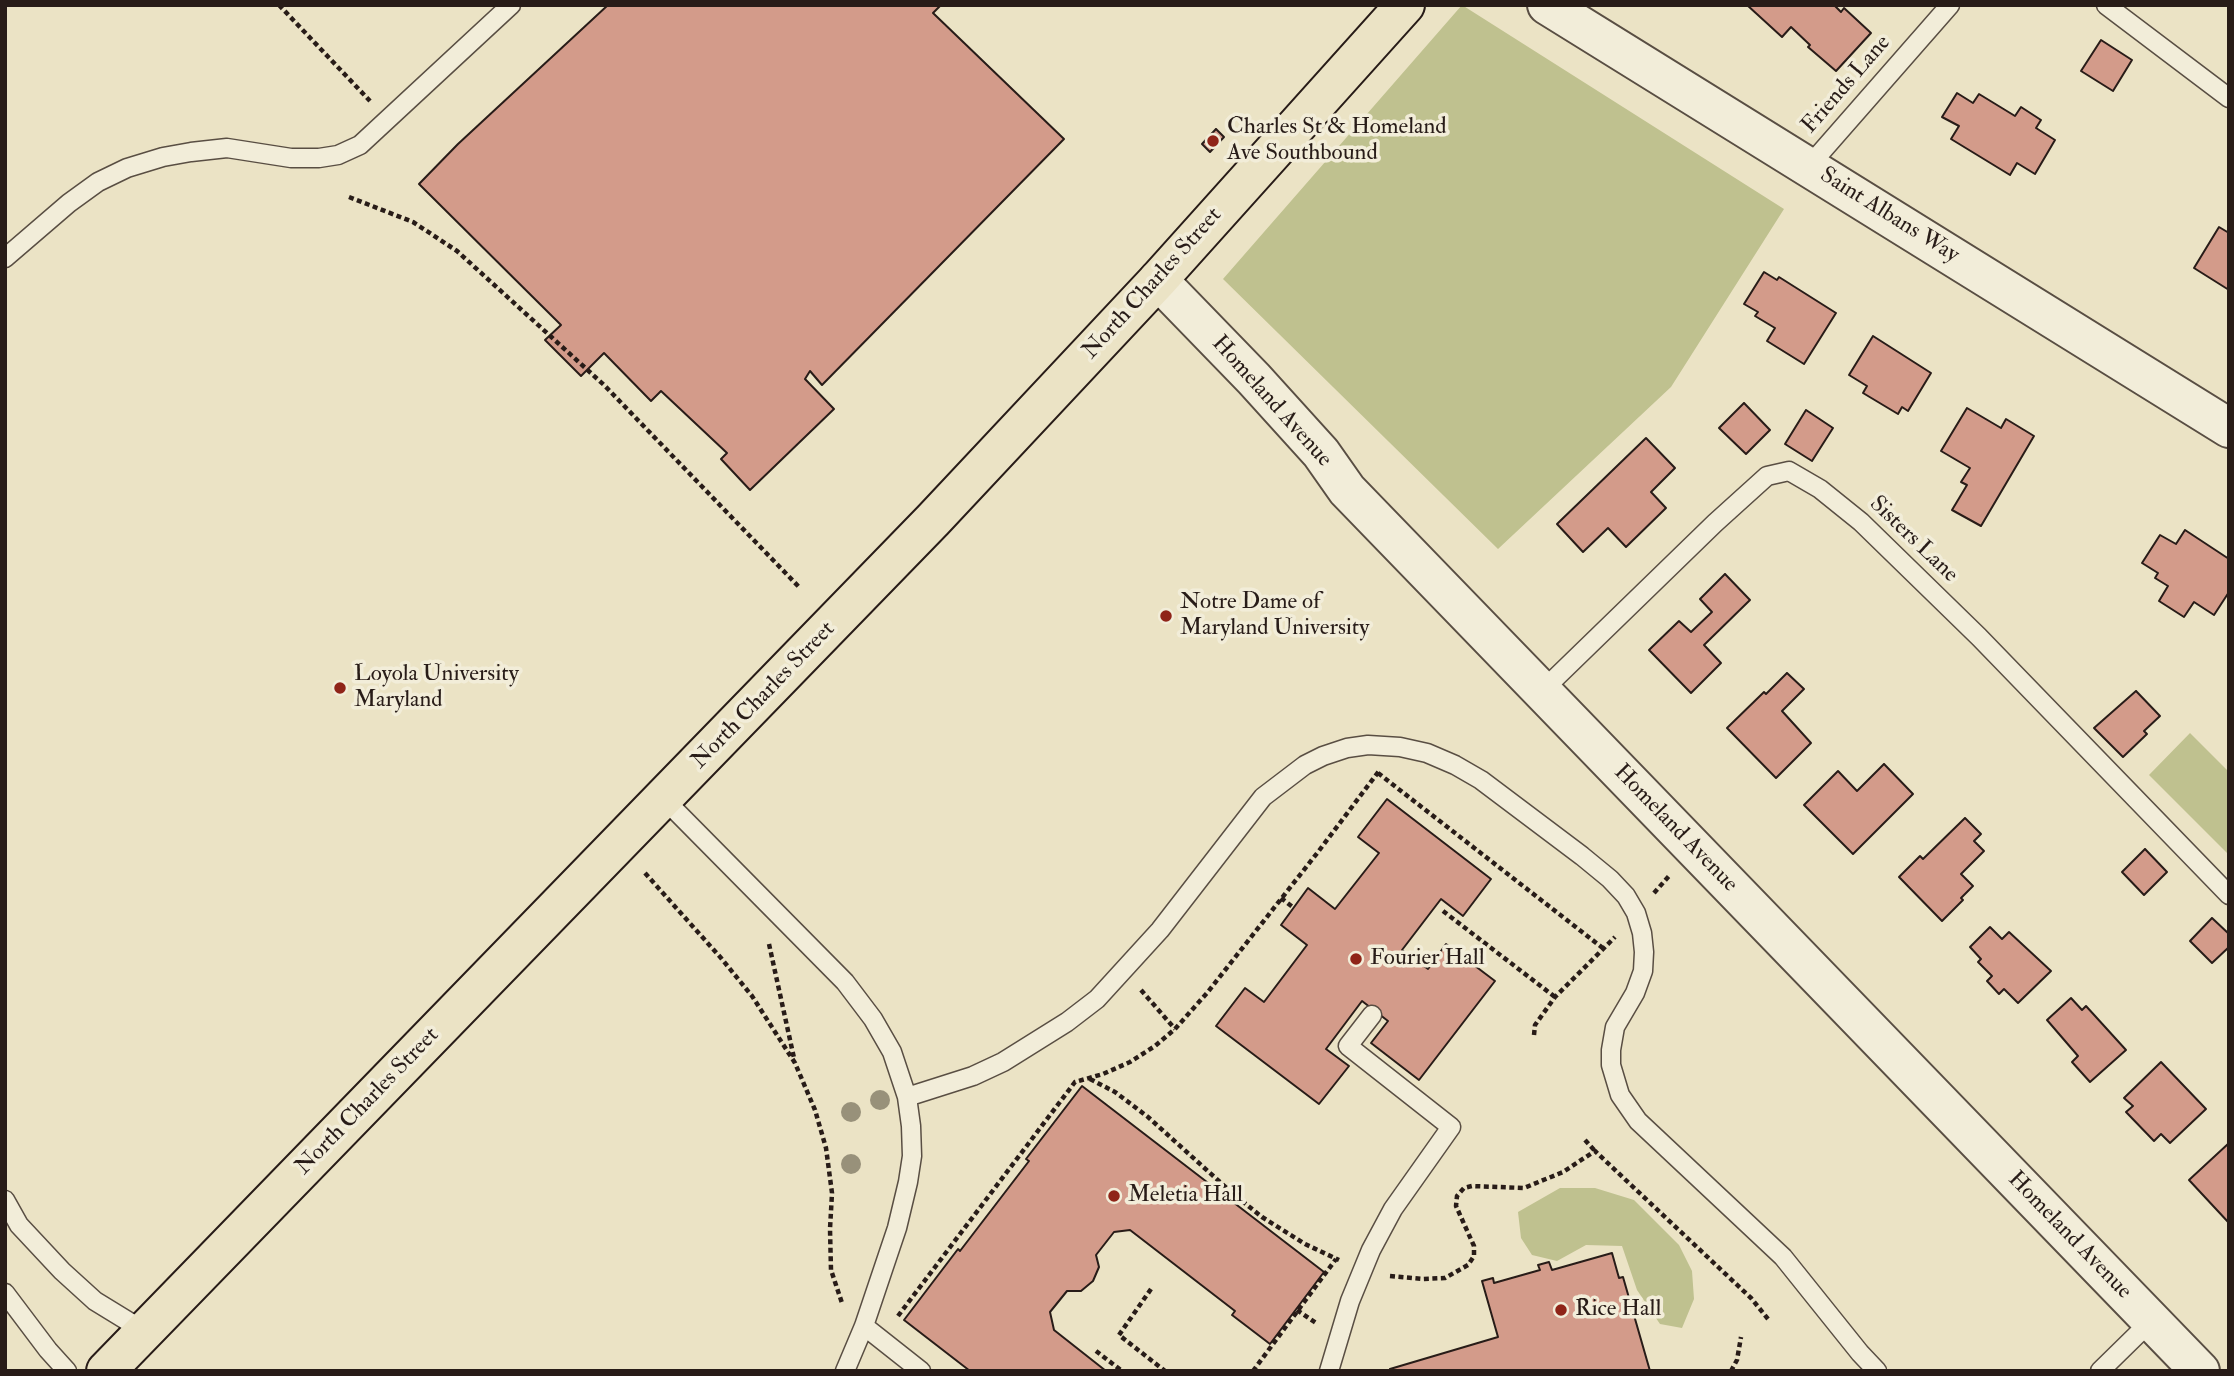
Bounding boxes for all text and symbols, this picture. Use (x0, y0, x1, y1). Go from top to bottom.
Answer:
street label: Friends Lane (1797, 30, 1897, 140)
place label: Charles St & Homeland Ave Southbound (1227, 114, 1447, 168)
marker: Charles St & Homeland Ave Southbound (1205, 133, 1221, 149)
street label: Saint Albans Way (1814, 162, 1964, 270)
street label: North Charles Street (1078, 203, 1228, 365)
street label: Homeland Avenue (1205, 331, 1337, 473)
street label: Sisters Lane (1863, 491, 1963, 589)
place label: Notre Dame of Maryland University (1180, 589, 1369, 643)
marker: Notre Dame of Maryland University (1158, 608, 1174, 624)
street label: North Charles Street (687, 616, 841, 776)
place label: Loyola University Maryland (354, 661, 519, 715)
marker: Loyola University Maryland (332, 680, 348, 696)
street label: Homeland Avenue (1607, 759, 1743, 899)
place label: Fourier Hall (1370, 945, 1485, 973)
marker: Fourier Hall (1348, 951, 1364, 967)
street label: North Charles Street (291, 1022, 445, 1182)
street label: Homeland Avenue (2001, 1166, 2137, 1306)
place label: Meletia Hall (1128, 1182, 1243, 1210)
marker: Meletia Hall (1106, 1188, 1122, 1204)
place label: Rice Hall (1575, 1296, 1661, 1324)
marker: Rice Hall (1553, 1302, 1569, 1318)

